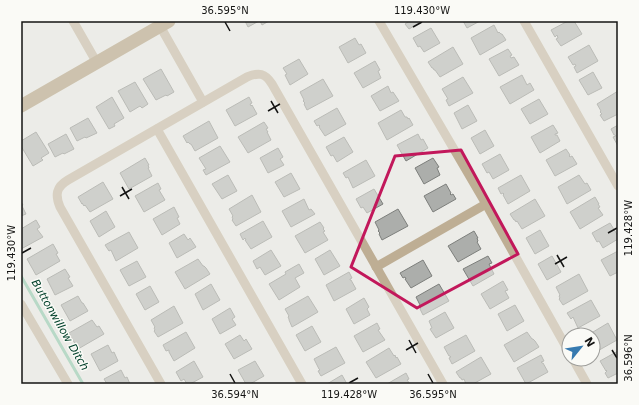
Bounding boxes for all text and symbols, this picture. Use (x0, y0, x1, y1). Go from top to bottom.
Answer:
text: 36.595°N (201, 5, 249, 16)
text: 119.430°W (394, 5, 450, 16)
text: 119.428°W (623, 200, 634, 256)
text: 119.430°W (6, 225, 17, 281)
water label: Buttonwillow Ditch (29, 277, 91, 373)
north arrow (561, 327, 601, 367)
text: 36.596°N (623, 334, 634, 382)
text: N (581, 335, 597, 349)
text: 36.594°N (211, 389, 259, 400)
text: 119.428°W (321, 389, 377, 400)
text: 36.595°N (409, 389, 457, 400)

